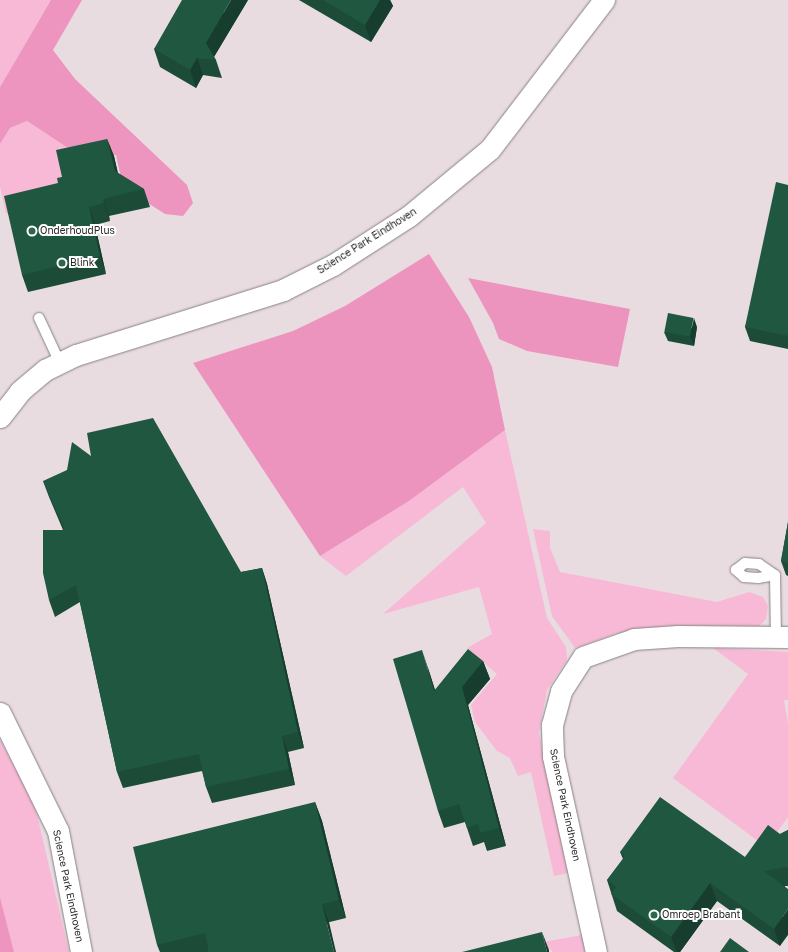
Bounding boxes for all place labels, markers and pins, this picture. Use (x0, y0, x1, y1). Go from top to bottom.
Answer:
place label: OnderhoudPlus (40, 225, 115, 237)
marker: OnderhoudPlus (27, 226, 37, 236)
place label: Blink (70, 257, 94, 269)
marker: Blink (57, 258, 67, 268)
place label: Omroep Brabant (662, 909, 740, 921)
marker: Omroep Brabant (649, 910, 659, 920)

